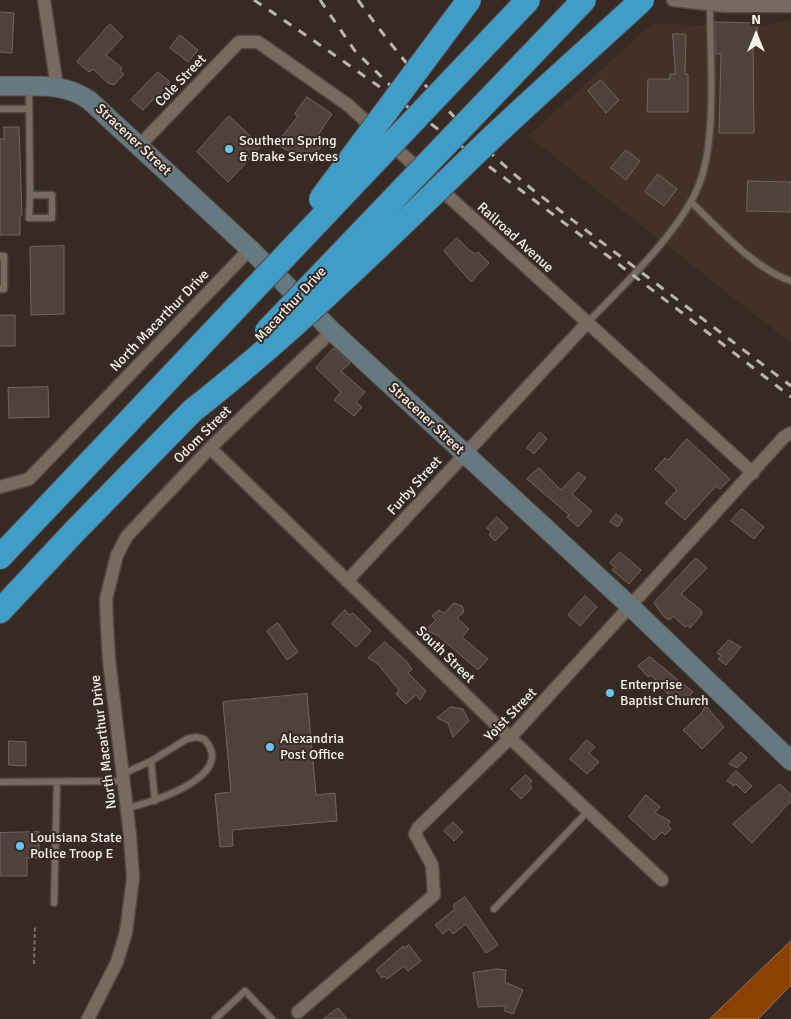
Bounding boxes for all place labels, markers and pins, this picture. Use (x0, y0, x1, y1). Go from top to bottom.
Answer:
place label: Southern Spring & Brake Services (239, 133, 338, 166)
marker: Southern Spring & Brake Services (223, 143, 235, 155)
place label: Enterprise Baptist Church (620, 677, 709, 710)
marker: Enterprise Baptist Church (604, 687, 616, 699)
place label: Alexandria Post Office (280, 731, 344, 764)
marker: Alexandria Post Office (264, 741, 276, 753)
place label: Louisiana State Police Troop E (30, 830, 122, 862)
marker: Louisiana State Police Troop E (14, 840, 26, 852)

